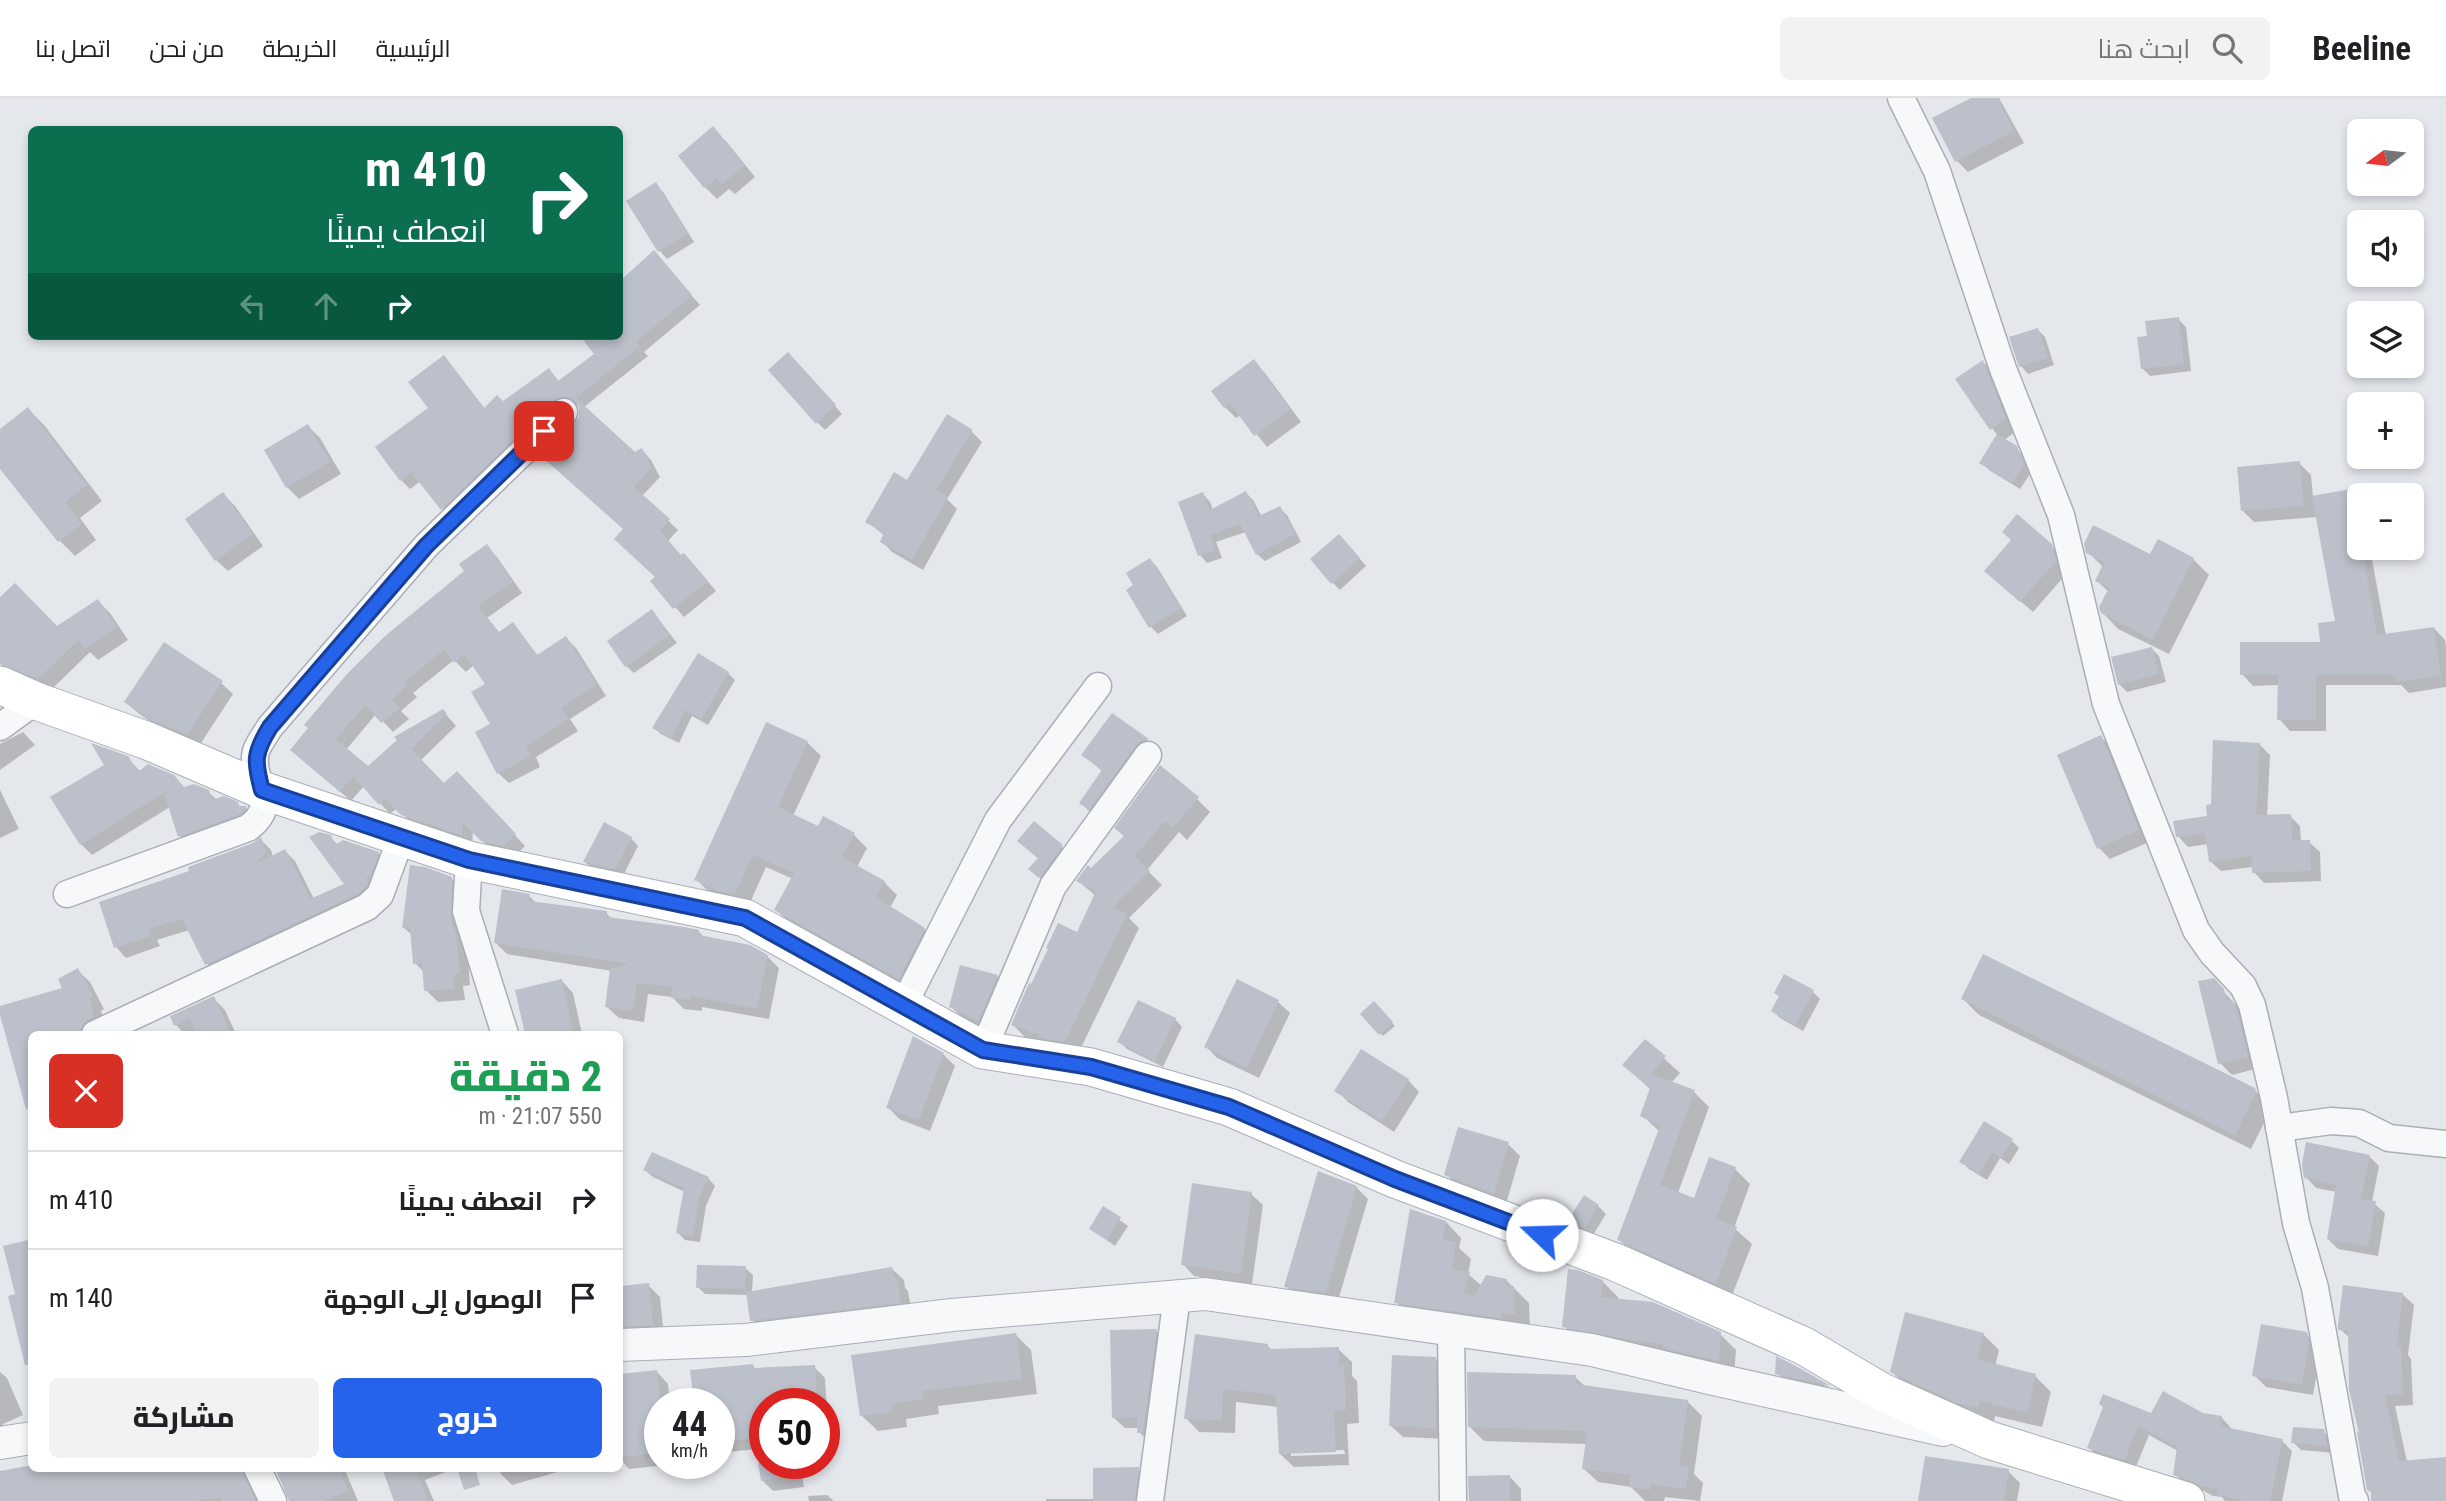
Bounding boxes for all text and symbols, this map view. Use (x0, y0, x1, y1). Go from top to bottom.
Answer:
search box (1780, 17, 2270, 80)
icon: search (2208, 29, 2246, 67)
text: Beeline (2312, 29, 2411, 68)
text: ابحث هنا (2097, 34, 2190, 64)
text: اتصل بنا (35, 35, 111, 63)
text: من نحن (149, 35, 225, 63)
text: الخريطة (263, 35, 337, 63)
text: الرئيسية (375, 35, 451, 63)
north arrow (2347, 119, 2424, 196)
map controls (2347, 119, 2424, 560)
text: 410 m (365, 141, 487, 198)
icon: right (511, 154, 602, 245)
button: sound (2347, 210, 2424, 287)
text: انعطف يمينًا (326, 212, 487, 250)
icon: left (234, 287, 272, 325)
icon: ahead (307, 287, 345, 325)
icon: right (380, 287, 418, 325)
button: layers (2347, 301, 2424, 378)
button: + (2347, 392, 2424, 469)
pin (514, 401, 574, 461)
icon: arrive (525, 412, 563, 450)
button: − (2347, 483, 2424, 560)
text: 2 دقيقة (449, 1052, 602, 1101)
button: close (49, 1054, 123, 1128)
text: 550 m · 21:07 (478, 1103, 602, 1130)
icon: right (564, 1181, 602, 1219)
text: 410 m (49, 1185, 113, 1215)
text: انعطف يمينًا (398, 1186, 543, 1216)
position arrow (1505, 1198, 1579, 1272)
icon: arrive (564, 1279, 602, 1317)
text: 140 m (49, 1283, 113, 1313)
text: الوصول إلى الوجهة (324, 1284, 543, 1314)
button: مشاركة (49, 1378, 319, 1458)
button: خروج (333, 1378, 602, 1458)
speed limit sign: 50 (749, 1388, 840, 1479)
text: 44 (672, 1404, 707, 1445)
text: km/h (671, 1440, 708, 1461)

